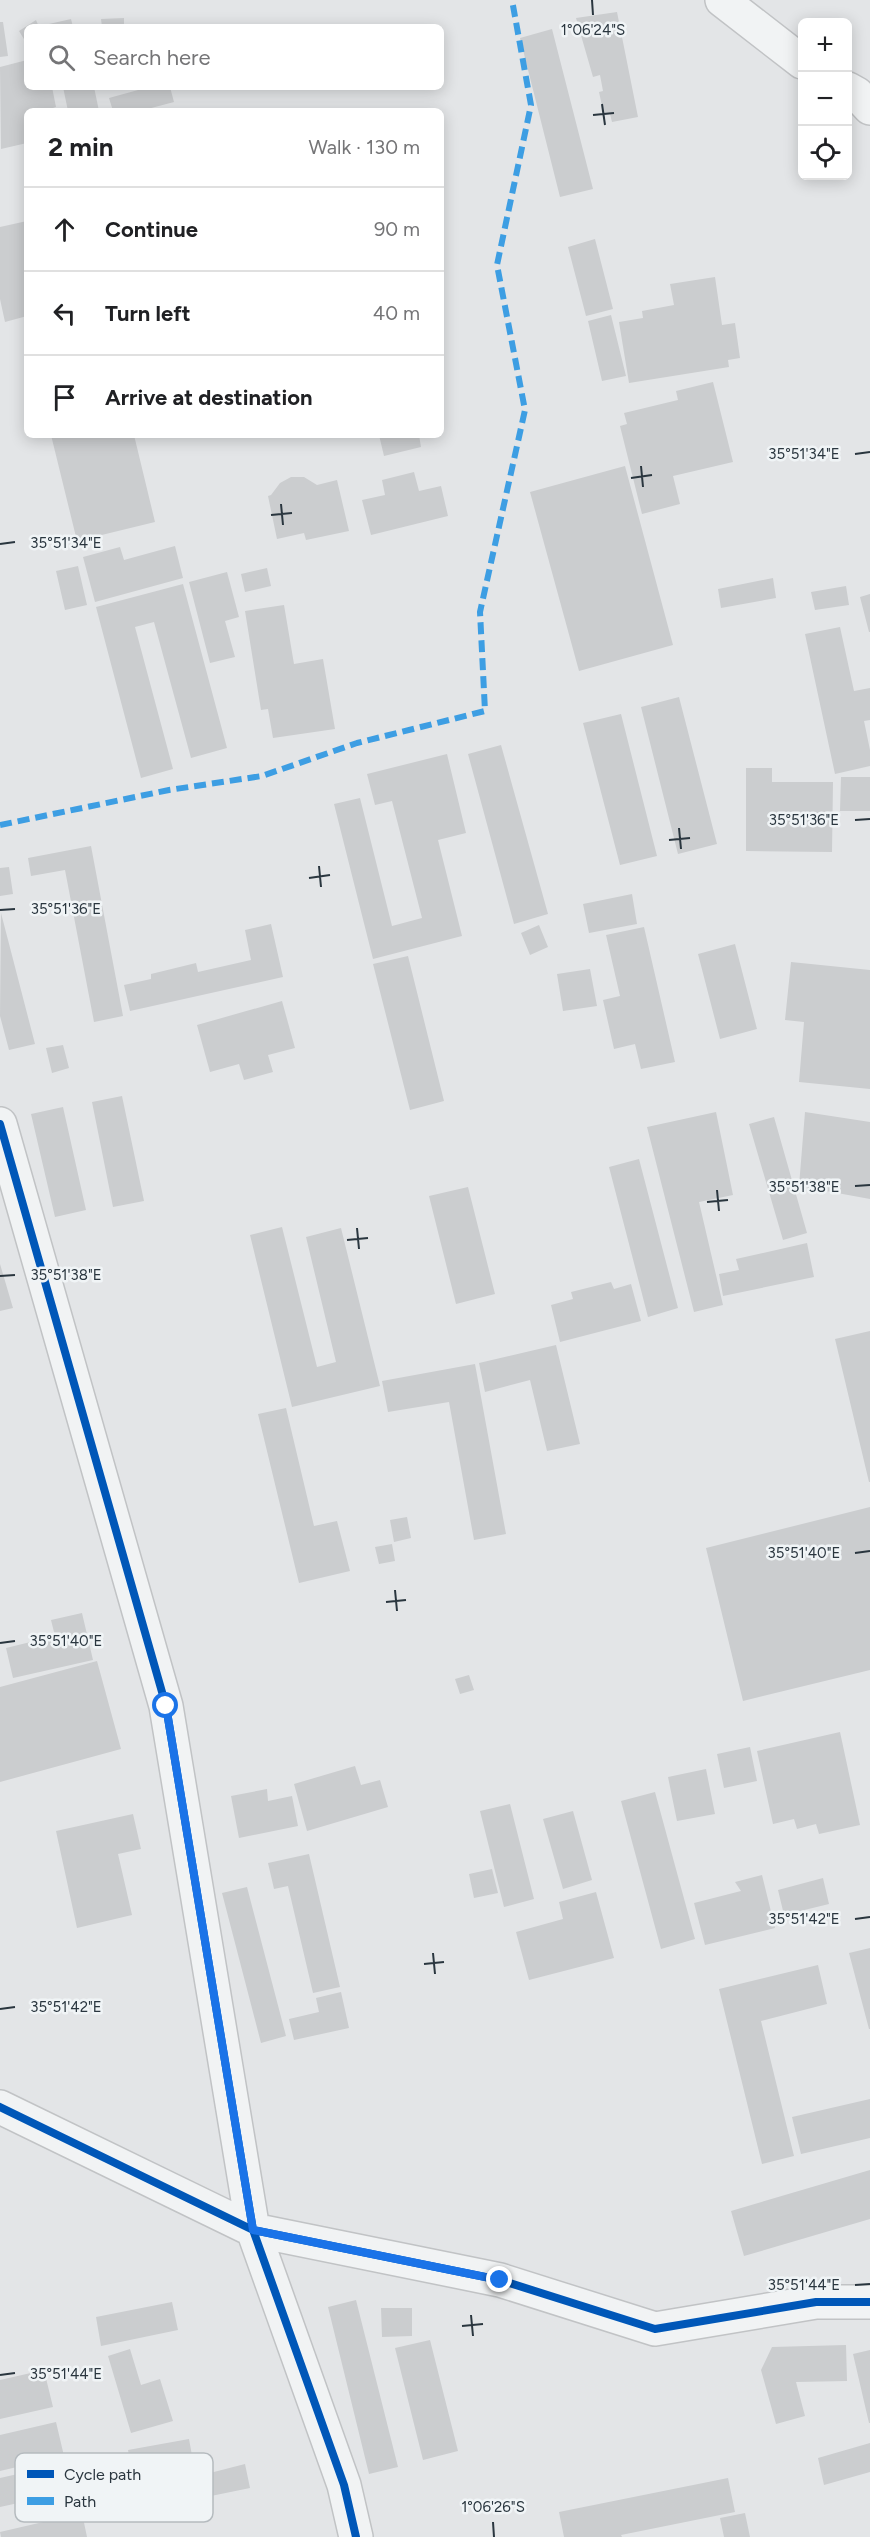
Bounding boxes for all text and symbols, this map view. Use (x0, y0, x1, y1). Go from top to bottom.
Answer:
map controls (798, 18, 852, 180)
button: + (798, 18, 852, 72)
text: 1°06'24"S (561, 21, 625, 39)
search box (24, 24, 444, 90)
icon: search (45, 41, 78, 74)
text: Search here (93, 44, 211, 71)
button: − (798, 72, 852, 126)
button: locate (798, 126, 852, 180)
text: 2 min (48, 131, 114, 163)
text: Walk · 130 m (308, 135, 420, 159)
icon: ahead (48, 213, 81, 246)
text: Continue (105, 216, 198, 243)
text: 90 m (374, 217, 420, 241)
icon: left (48, 297, 81, 330)
text: Turn left (105, 300, 191, 327)
text: 40 m (373, 301, 420, 325)
icon: arrive (48, 381, 81, 414)
text: Arrive at destination (105, 384, 313, 411)
text: 35°51'34"E (768, 445, 840, 463)
text: 35°51'34"E (30, 534, 102, 552)
text: 35°51'36"E (769, 811, 839, 829)
text: 35°51'36"E (31, 900, 101, 918)
text: 35°51'38"E (768, 1178, 840, 1196)
text: 35°51'38"E (30, 1266, 102, 1284)
text: 35°51'40"E (768, 1544, 840, 1562)
text: 35°51'40"E (30, 1632, 102, 1650)
route start (152, 1692, 178, 1718)
text: 35°51'42"E (768, 1910, 840, 1928)
text: 35°51'42"E (30, 1998, 102, 2016)
route end (486, 2266, 512, 2292)
text: 35°51'44"E (768, 2276, 840, 2294)
text: 35°51'44"E (30, 2365, 102, 2383)
legend (15, 2453, 213, 2522)
text: Cycle path (64, 2465, 141, 2484)
text: Path (64, 2492, 96, 2511)
text: 1°06'26"S (461, 2498, 525, 2516)

